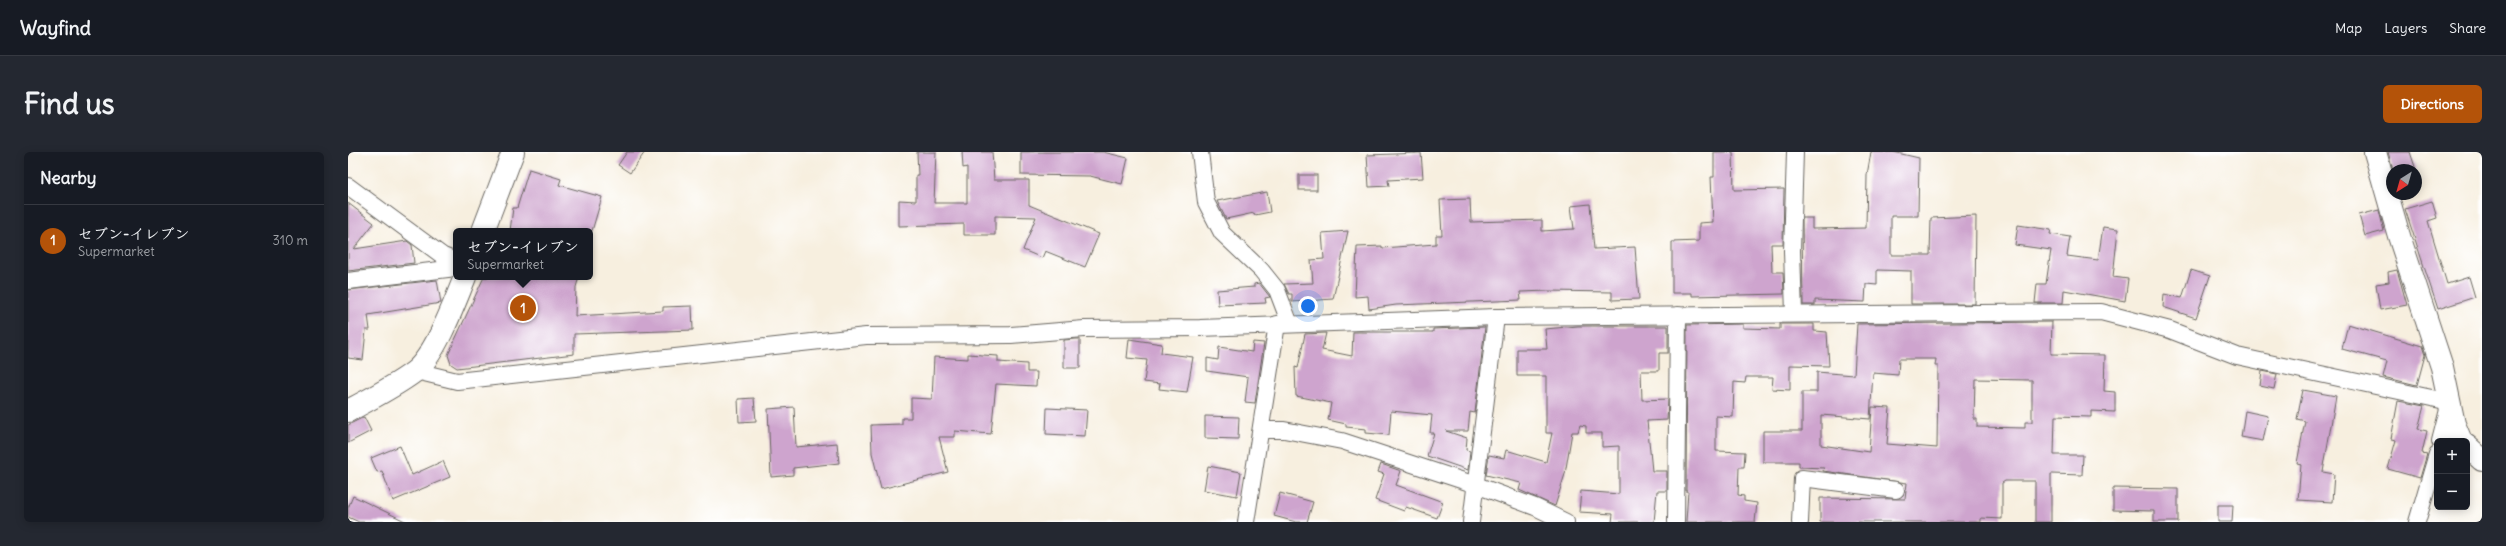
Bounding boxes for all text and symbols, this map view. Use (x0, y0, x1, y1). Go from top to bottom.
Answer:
text: Wayfind (20, 16, 91, 40)
text: Map (2335, 19, 2362, 37)
text: Layers (2384, 19, 2427, 37)
text: Share (2449, 19, 2486, 37)
button: Directions (2383, 85, 2482, 123)
text: Find us (24, 86, 115, 122)
north arrow (2386, 164, 2422, 200)
text: Nearby (40, 167, 96, 189)
text: セブン-イレブン (78, 224, 189, 243)
popup (453, 228, 593, 280)
text: 1 (50, 232, 56, 249)
text: 310 m (273, 232, 308, 249)
text: セブン-イレブン (467, 237, 579, 256)
text: Supermarket (78, 243, 155, 260)
text: Supermarket (467, 256, 544, 273)
pin: 1 (510, 293, 536, 323)
your location (1298, 296, 1318, 316)
map controls (2434, 438, 2470, 510)
button: + (2434, 438, 2470, 474)
button: − (2434, 474, 2470, 510)

